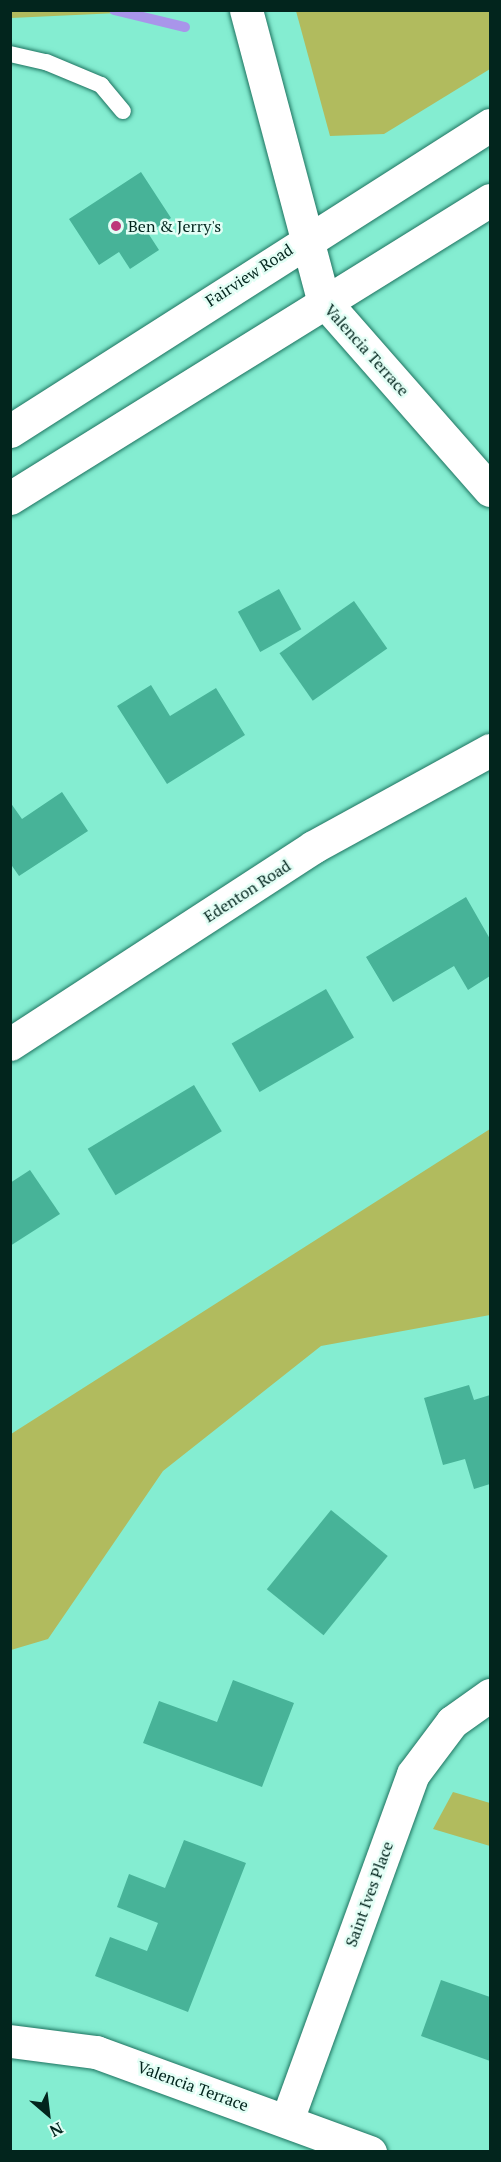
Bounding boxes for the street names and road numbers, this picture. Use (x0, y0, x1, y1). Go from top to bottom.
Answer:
street label: Fairview Road (202, 240, 296, 310)
street label: Valencia Terrace (321, 300, 413, 400)
street label: Edenton Road (200, 856, 294, 926)
street label: Saint Ives Place (341, 1839, 397, 1949)
street label: Valencia Terrace (135, 2057, 251, 2115)

